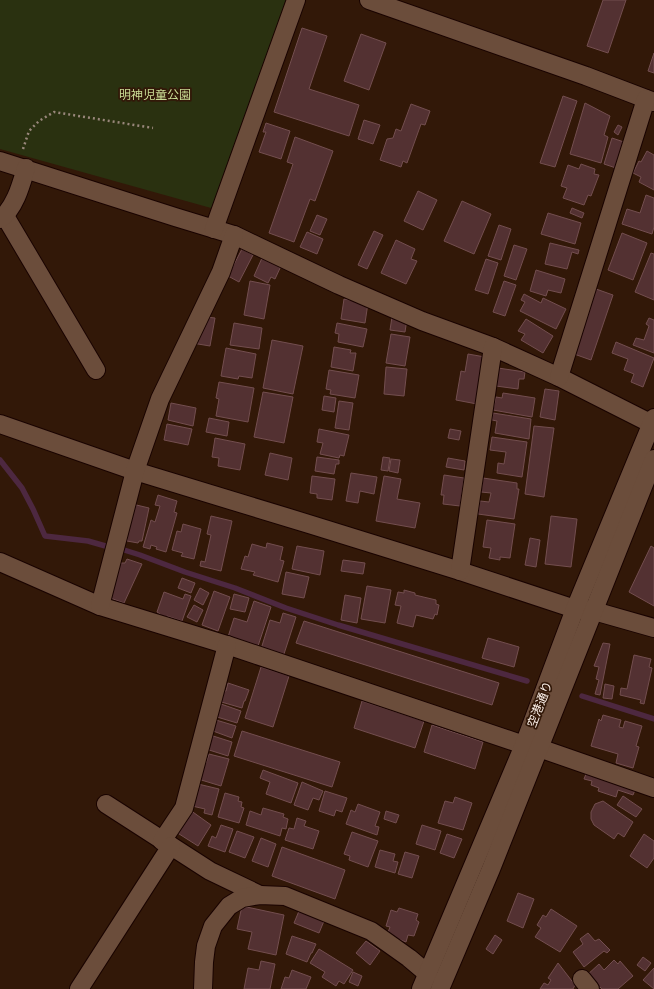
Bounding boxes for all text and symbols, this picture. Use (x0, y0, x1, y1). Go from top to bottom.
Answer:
park label: 明神児童公園 (119, 87, 191, 101)
street label: 空港通り (524, 679, 554, 729)

